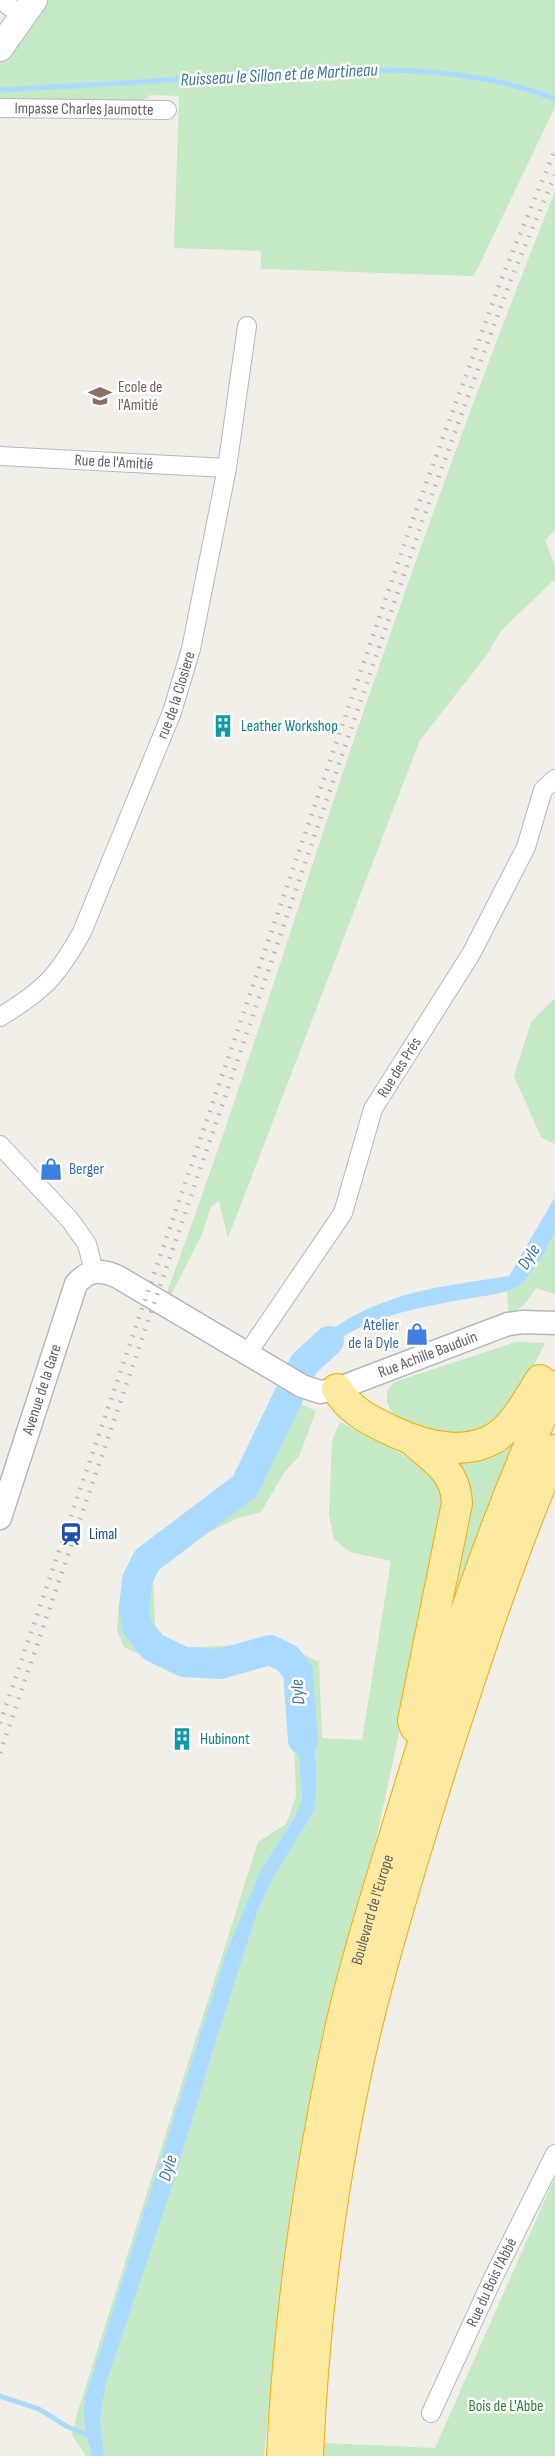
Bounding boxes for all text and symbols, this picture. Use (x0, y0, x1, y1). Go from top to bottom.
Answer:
water label: Ruisseau le Sillon et de Martineau (180, 59, 379, 91)
street label: Impasse Charles Jaumotte (14, 99, 154, 119)
place label: Ecole de l'Amitié (118, 378, 163, 415)
school or university icon: Ecole de l'Amitié (87, 383, 113, 409)
street label: Rue de l'Amitié (74, 450, 154, 474)
street label: rue de la Closiere (153, 649, 199, 742)
building icon: Leather Workshop (210, 713, 236, 739)
place label: Leather Workshop (241, 717, 338, 736)
street label: Rue des Prés (373, 1033, 426, 1101)
shop icon: Berger (38, 1156, 64, 1182)
place label: Berger (69, 1160, 104, 1179)
water label: Dyle (513, 1241, 545, 1273)
place label: Atelier de la Dyle (348, 1316, 399, 1353)
shop icon: Atelier de la Dyle (404, 1321, 430, 1347)
street label: Rue Achille Bauduin (375, 1327, 480, 1382)
street label: Avenue de la Gare (18, 1342, 65, 1438)
station icon: Limal (58, 1521, 84, 1547)
place label: Limal (89, 1525, 117, 1544)
water label: Dyle (286, 1678, 310, 1706)
building icon: Hubinont (169, 1726, 195, 1752)
place label: Hubinont (200, 1730, 250, 1749)
street label: Boulevard de l'Europe (347, 1852, 398, 1967)
water label: Dyle (154, 2153, 182, 2183)
street label: Rue du Bois l'Abbé (462, 2235, 521, 2330)
park label: Bois de L'Abbe (469, 2397, 543, 2416)

